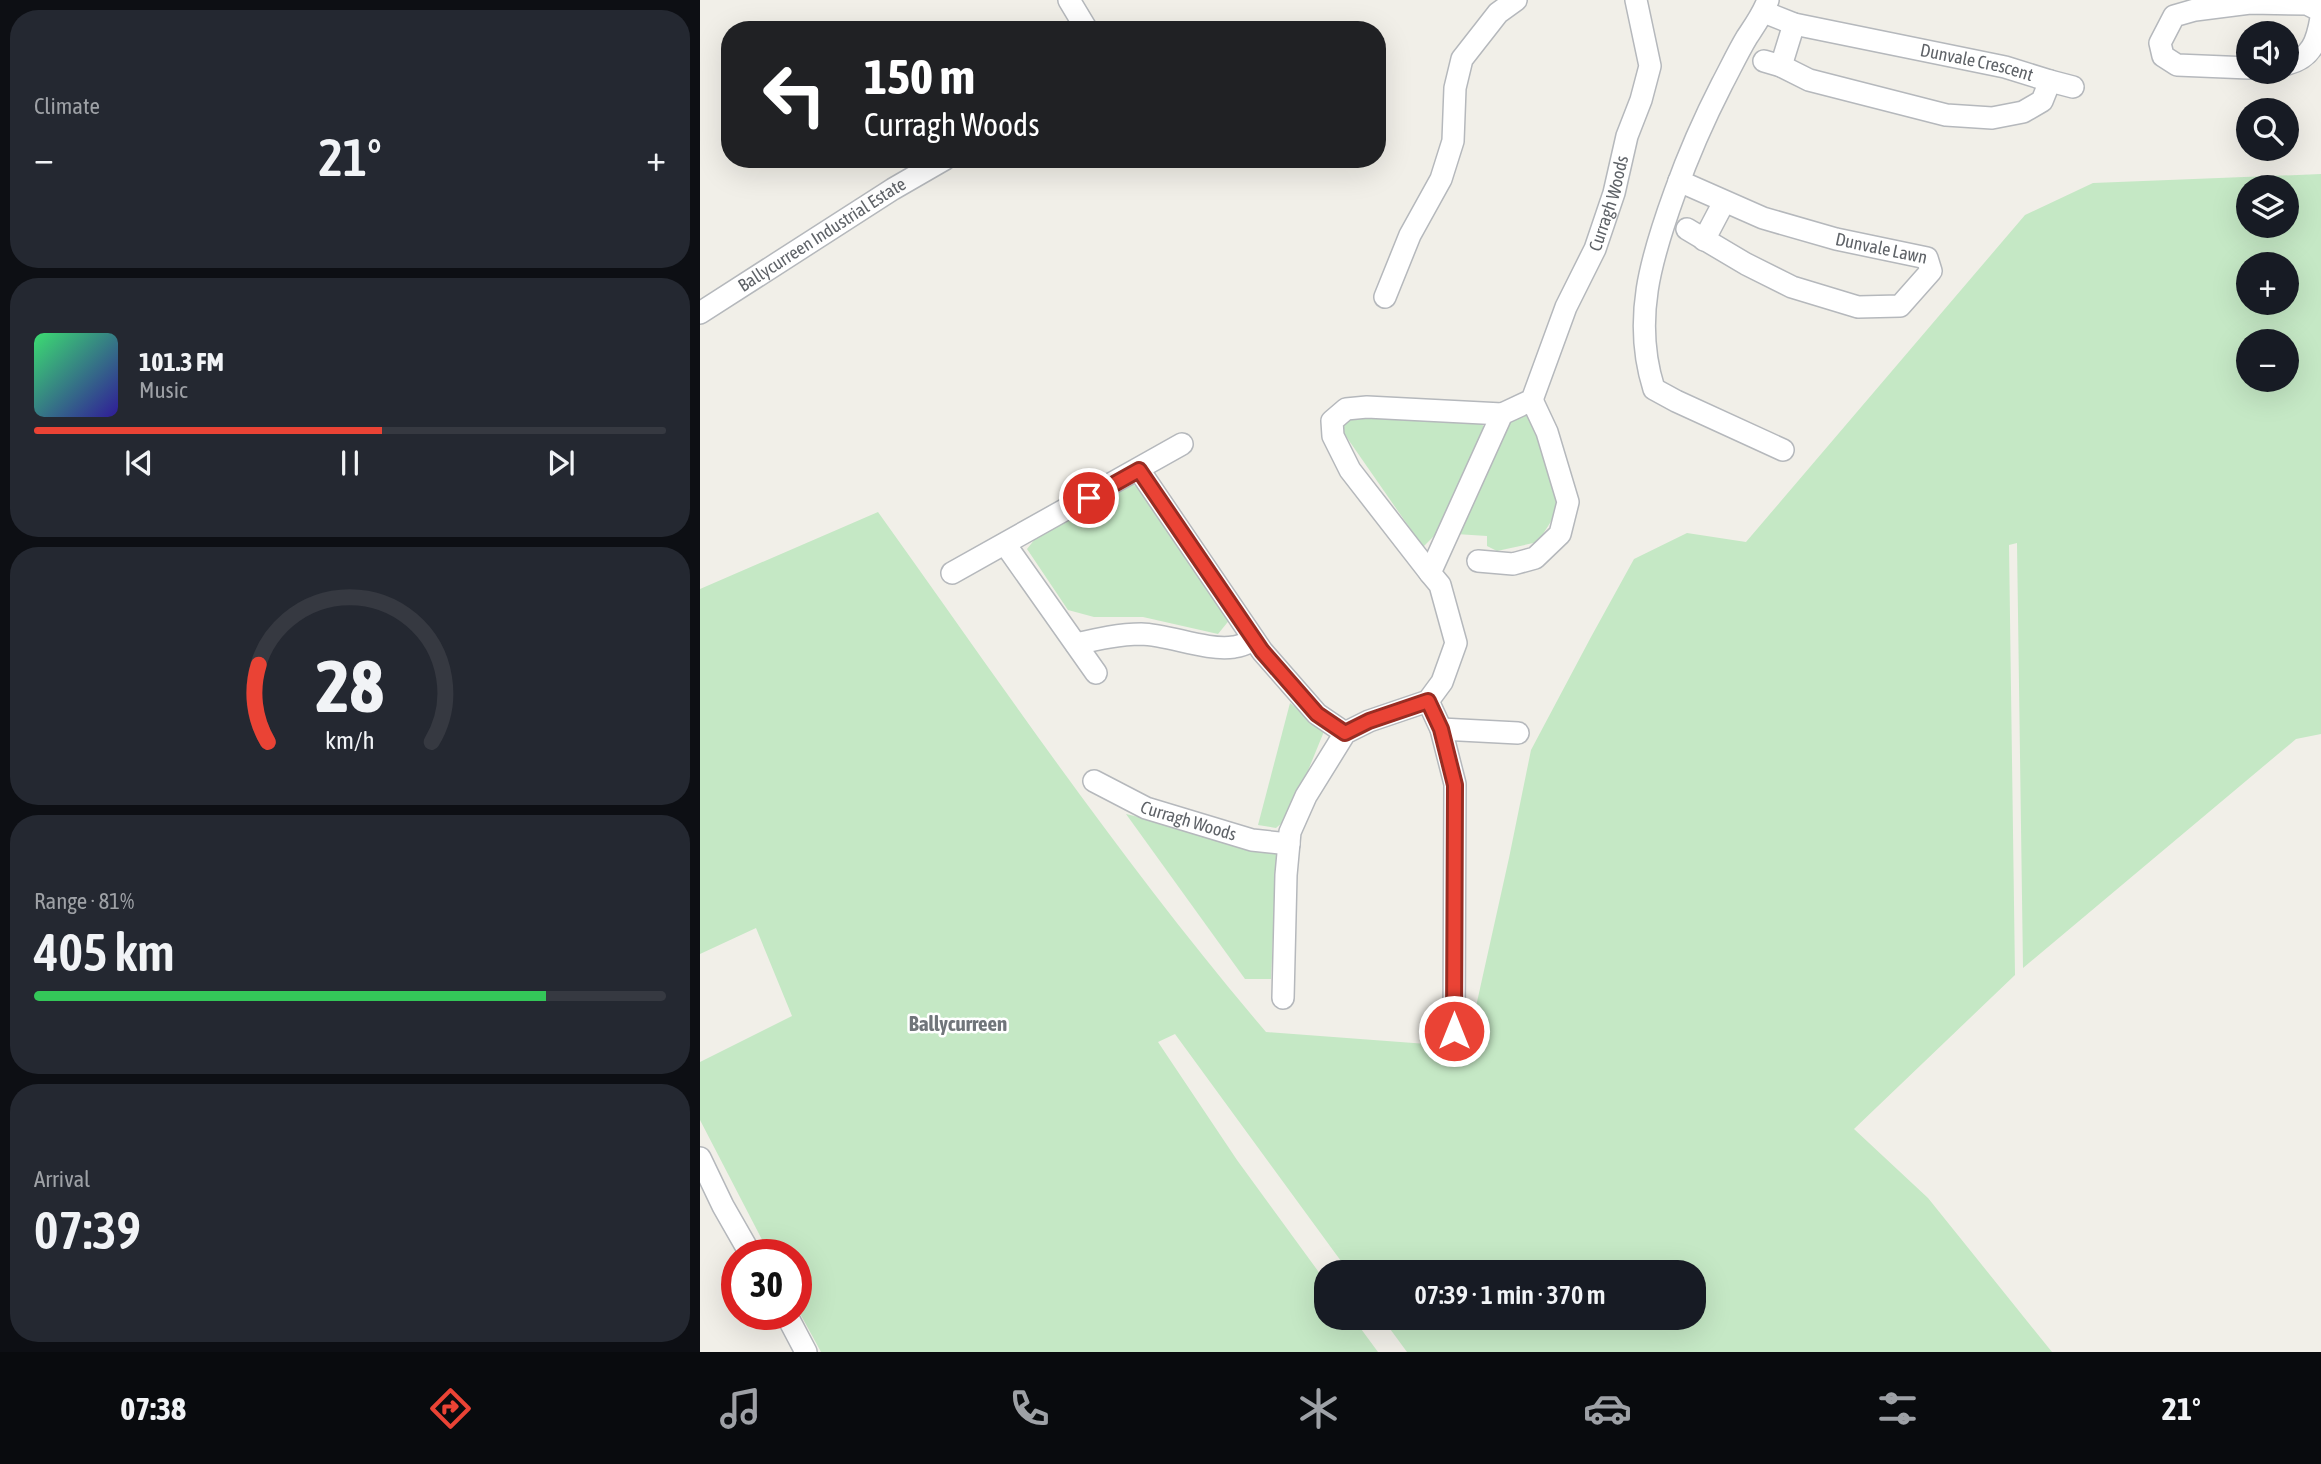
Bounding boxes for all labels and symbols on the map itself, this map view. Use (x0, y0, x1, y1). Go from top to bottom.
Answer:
street label: Dunvale Crescent (1919, 39, 2036, 85)
street label: Curragh Woods (1584, 153, 1632, 254)
street label: Ballycurreen Industrial Estate (734, 173, 909, 296)
street label: Dunvale Lawn (1834, 228, 1929, 268)
pin (1059, 468, 1119, 528)
street label: Curragh Woods (1137, 796, 1239, 845)
position arrow (1417, 994, 1491, 1068)
district label: Ballycurreen (909, 1011, 1007, 1035)
speed limit sign: 30 (721, 1239, 812, 1330)

